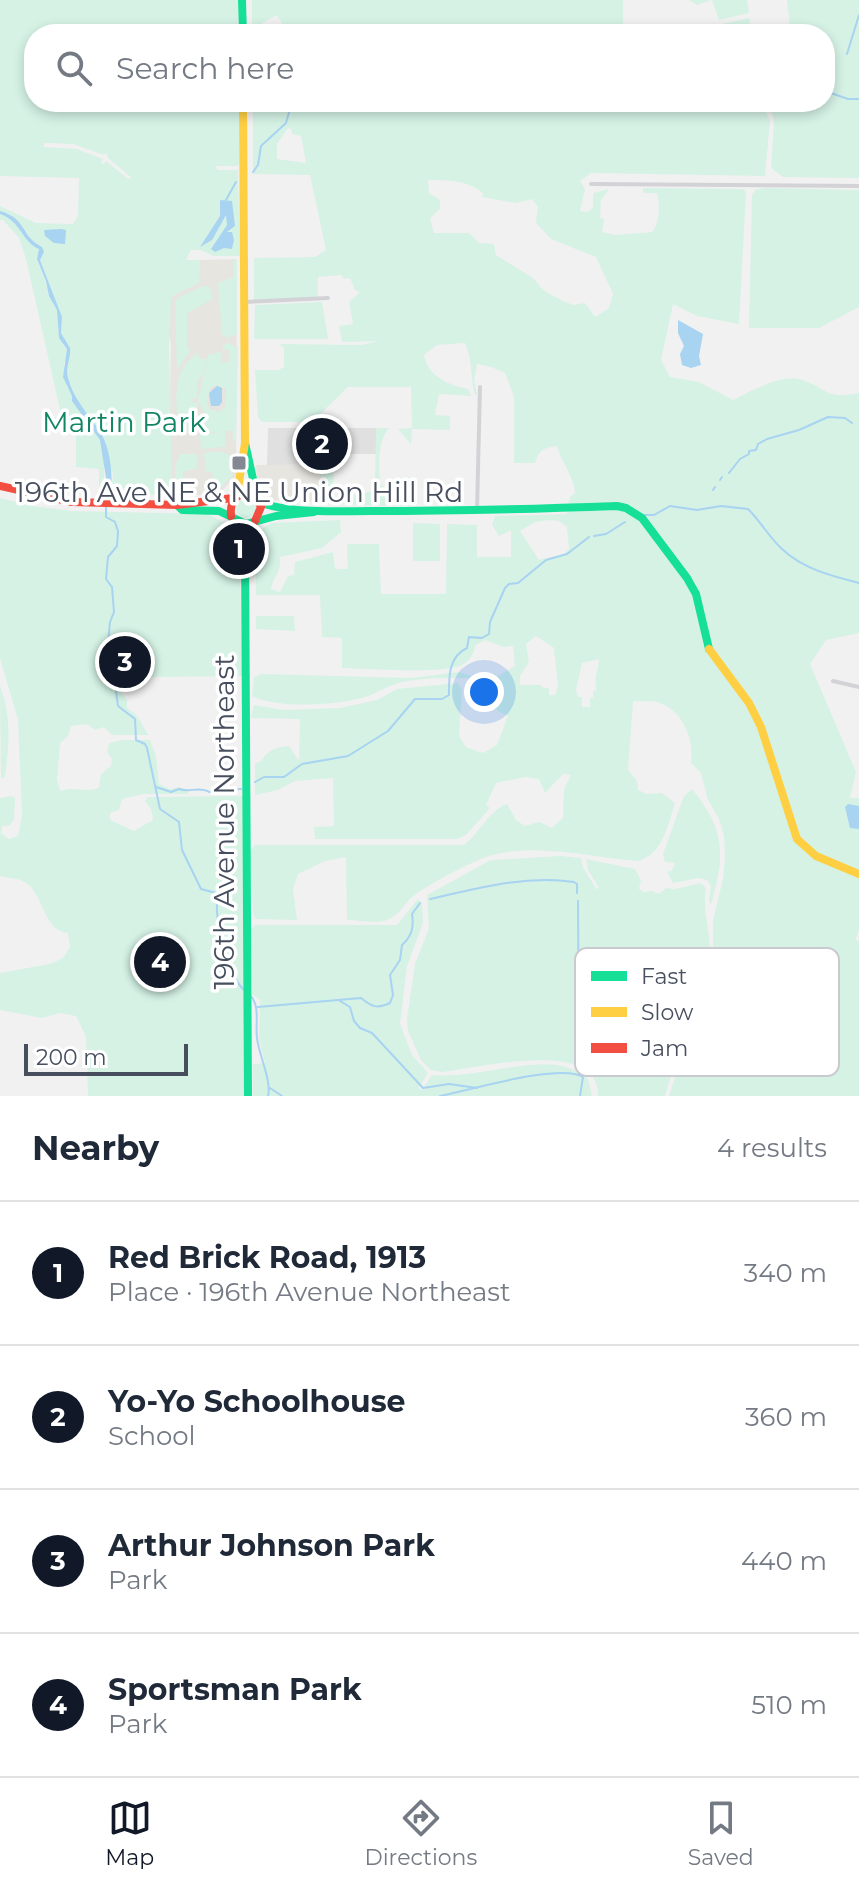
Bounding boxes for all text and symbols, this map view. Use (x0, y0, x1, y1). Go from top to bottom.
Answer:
search box (24, 24, 835, 112)
icon: search (52, 46, 96, 90)
text: Search here (116, 50, 294, 87)
park label: Martin Park (42, 405, 206, 439)
pin: 2 (296, 414, 348, 474)
marker: 196th Ave NE & NE Union Hill Rd (230, 454, 248, 472)
place label: 196th Ave NE & NE Union Hill Rd (15, 475, 463, 509)
pin: 1 (213, 519, 265, 579)
pin: 3 (99, 632, 151, 692)
street label: 196th Avenue Northeast (207, 654, 241, 990)
your location (464, 672, 504, 712)
pin: 4 (134, 932, 186, 992)
legend (575, 948, 839, 1076)
text: Fast (641, 963, 687, 990)
text: Slow (641, 999, 694, 1026)
text: Jam (640, 1035, 688, 1062)
scale bar (24, 1040, 188, 1076)
text: 200 m (36, 1044, 107, 1071)
text: Nearby (32, 1127, 159, 1169)
text: 4 results (717, 1132, 827, 1164)
text: Red Brick Road, 1913 (108, 1239, 426, 1276)
text: 1 (53, 1257, 63, 1289)
text: 340 m (744, 1257, 827, 1289)
text: Place · 196th Avenue Northeast (108, 1276, 511, 1308)
text: Yo-Yo Schoolhouse (108, 1383, 406, 1420)
text: 2 (50, 1401, 66, 1433)
text: 360 m (745, 1401, 827, 1433)
text: School (108, 1420, 196, 1452)
text: Arthur Johnson Park (108, 1527, 435, 1564)
text: 3 (50, 1545, 66, 1577)
text: 440 m (741, 1545, 827, 1577)
text: Park (108, 1564, 167, 1596)
text: Sportsman Park (108, 1671, 362, 1708)
text: 4 (49, 1689, 67, 1721)
text: 510 m (751, 1689, 827, 1721)
text: Park (108, 1708, 167, 1740)
tab: Map (105, 1796, 154, 1871)
tab: Directions (365, 1796, 477, 1871)
tab: Saved (688, 1796, 754, 1871)

